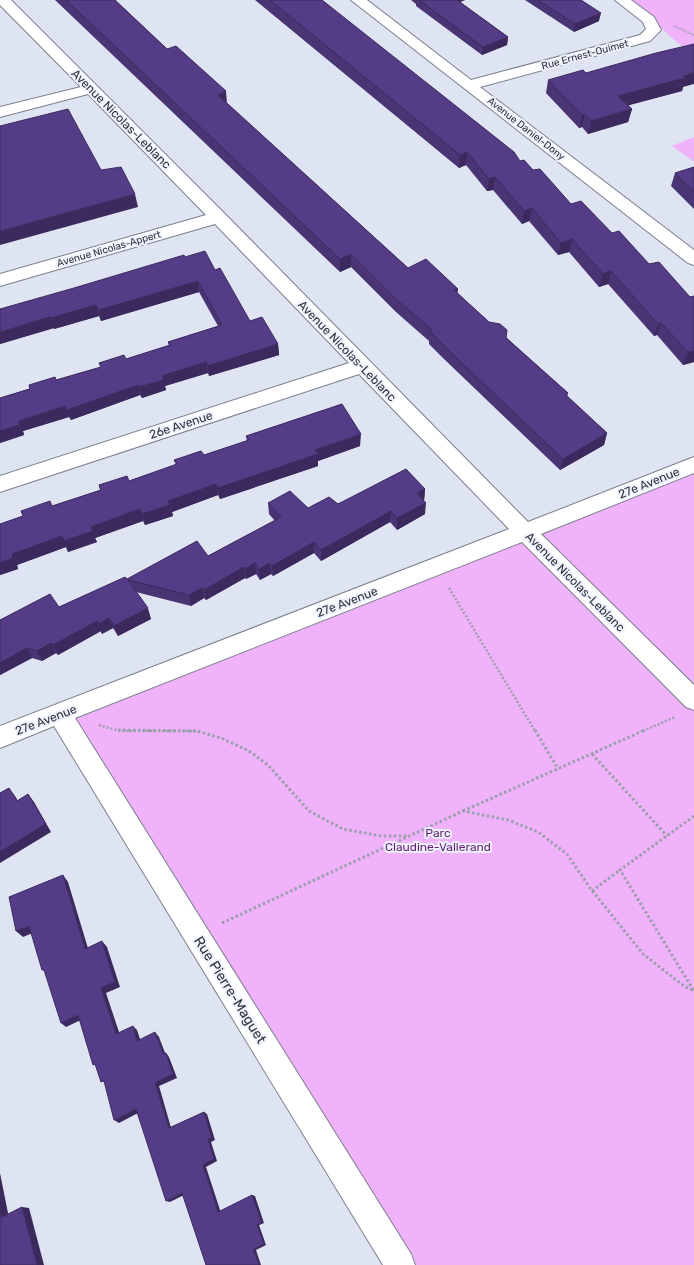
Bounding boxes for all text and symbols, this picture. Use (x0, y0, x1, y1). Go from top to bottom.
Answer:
street label: Rue Ernest-Ouimet (540, 38, 630, 72)
street label: Avenue Nicolas-Leblanc (68, 66, 174, 172)
street label: Avenue Daniel-Dony (485, 95, 568, 163)
street label: Avenue Nicolas-Appert (56, 228, 162, 270)
street label: Avenue Nicolas-Leblanc (295, 298, 399, 405)
street label: 26e Avenue (148, 408, 215, 442)
street label: 27e Avenue (616, 464, 682, 502)
street label: Avenue Nicolas-Leblanc (522, 529, 628, 635)
street label: 27e Avenue (314, 584, 380, 620)
street label: 27e Avenue (13, 702, 79, 738)
park label: Parc Claudine-Vallerand (385, 826, 491, 854)
street label: Rue Pierre-Maguet (190, 933, 270, 1047)

